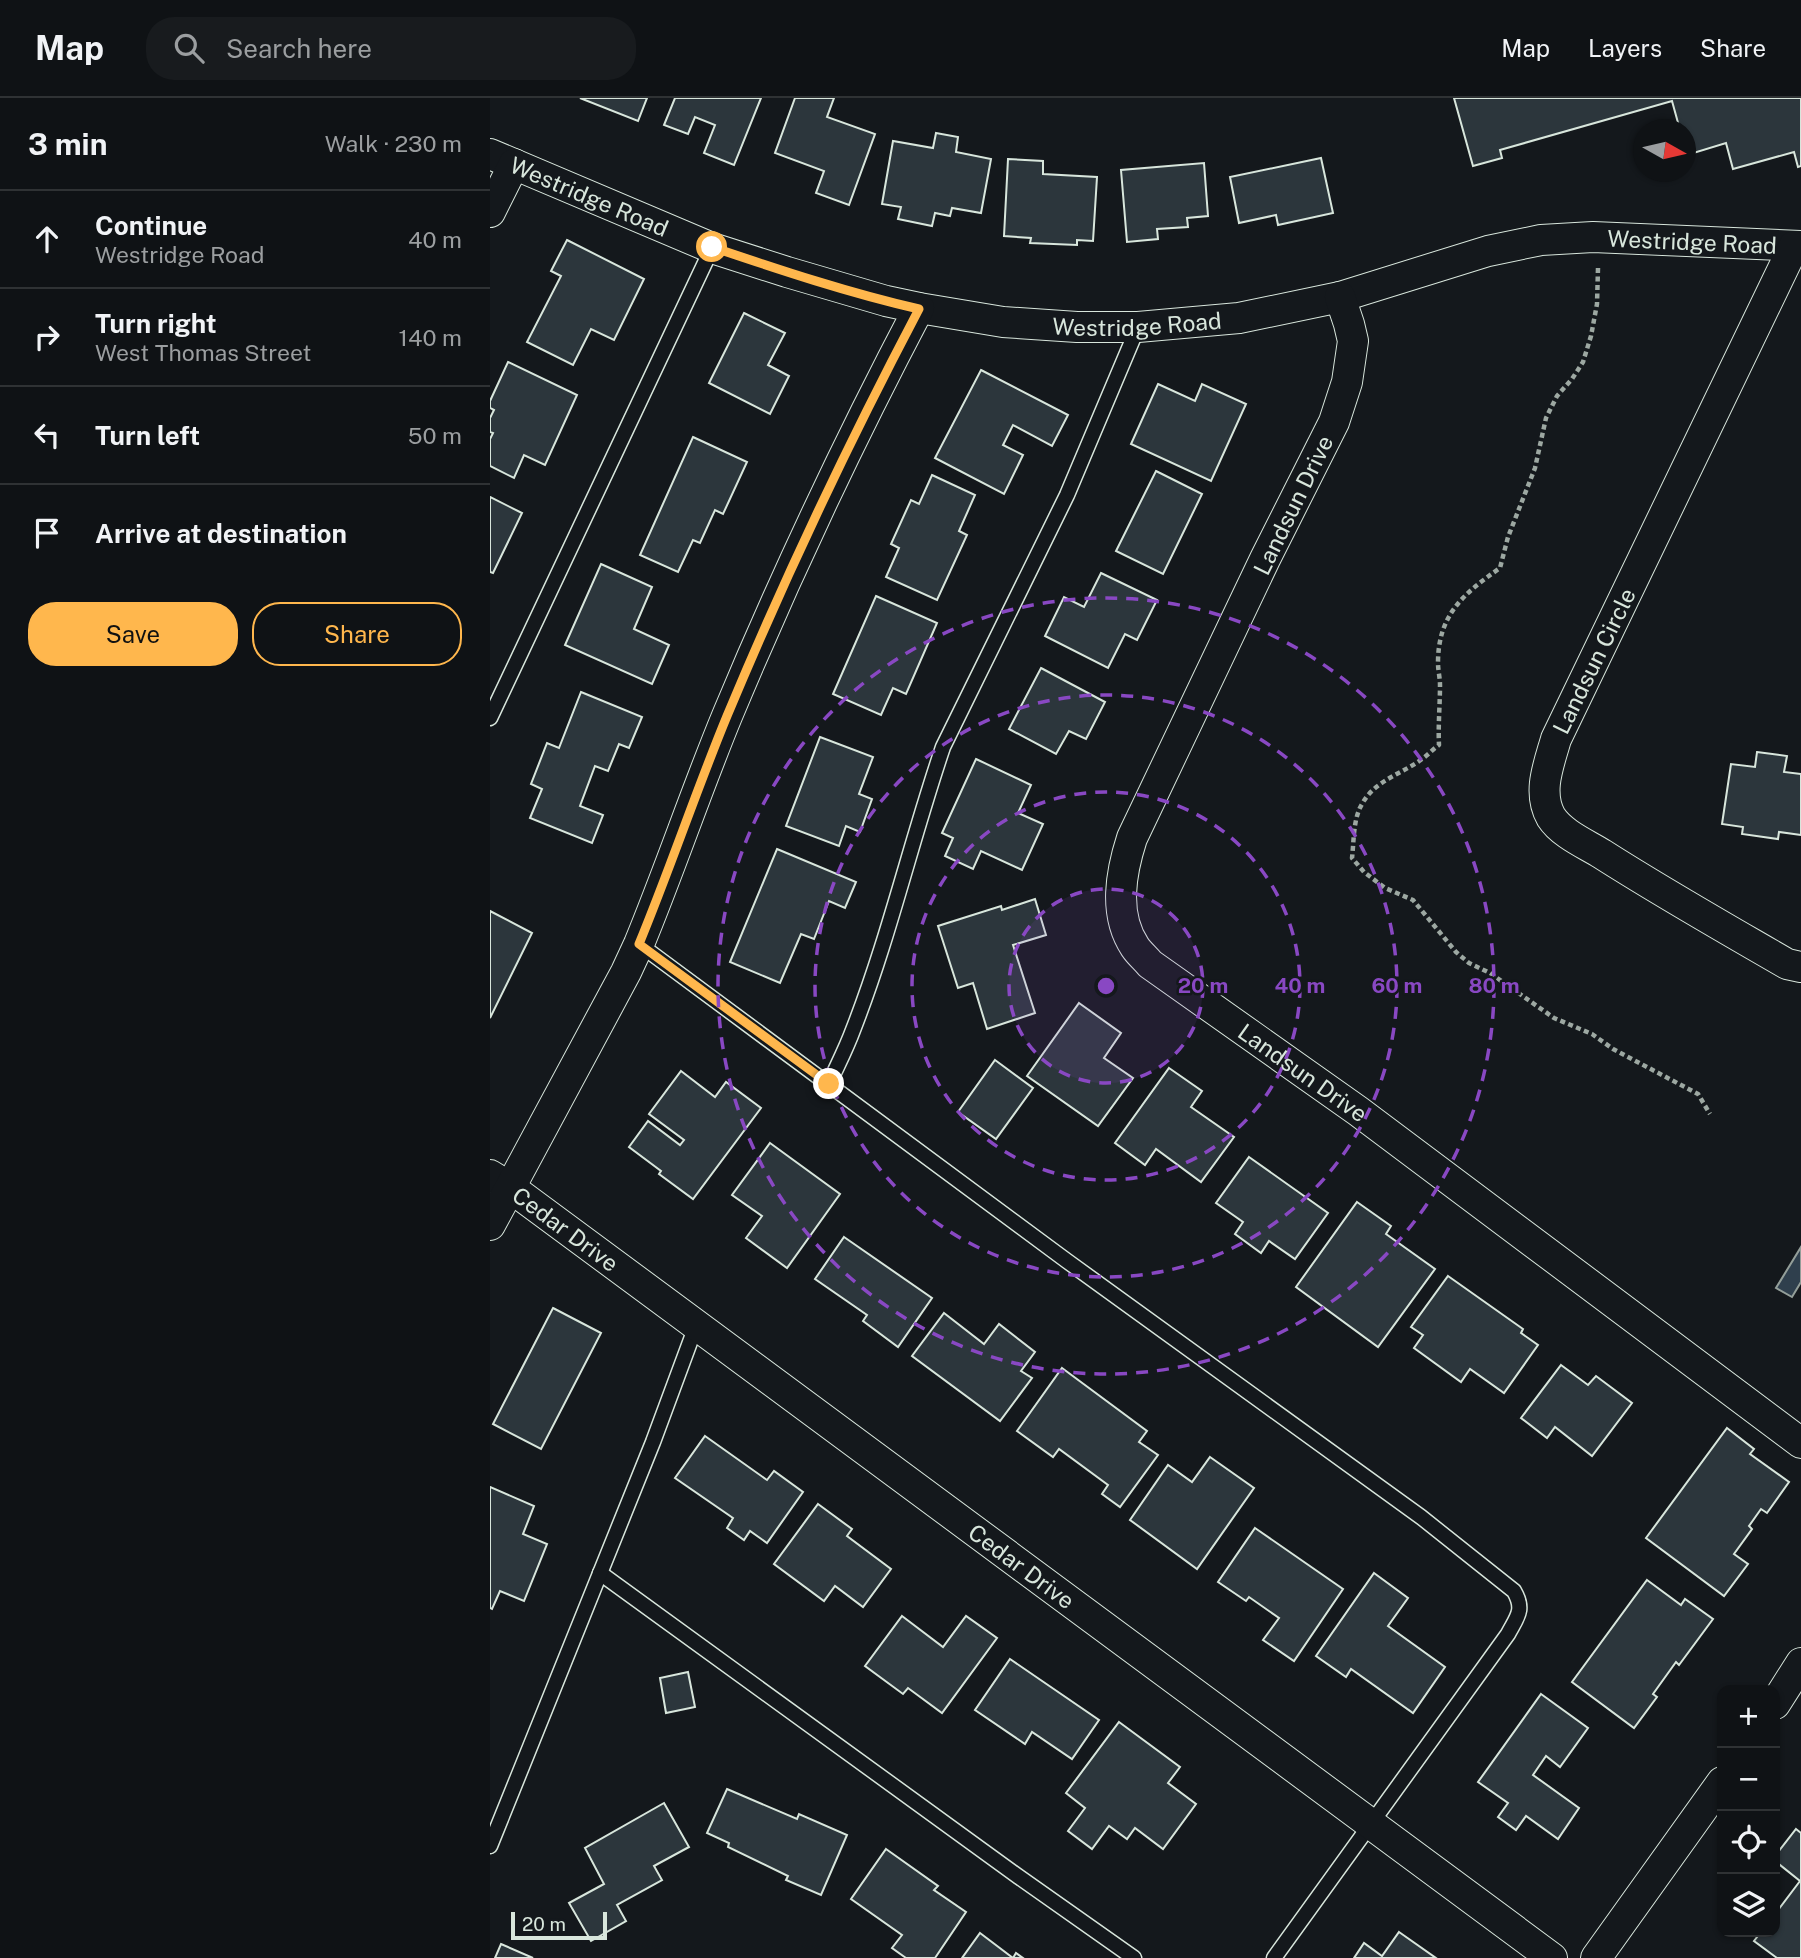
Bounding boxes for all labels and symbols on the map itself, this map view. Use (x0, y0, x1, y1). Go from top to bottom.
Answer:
north arrow (1633, 119, 1696, 182)
street label: Westridge Road (506, 151, 673, 242)
street label: Westridge Road (1607, 224, 1777, 258)
route start (696, 231, 727, 262)
street label: Westridge Road (1051, 306, 1223, 341)
street label: Landsun Drive (1248, 431, 1338, 579)
street label: Landsun Circle (1547, 584, 1641, 738)
text: 20 m (1178, 973, 1228, 998)
text: 40 m (1275, 973, 1325, 998)
text: 60 m (1372, 973, 1422, 998)
text: 80 m (1468, 973, 1520, 998)
centre of rings (1094, 974, 1118, 998)
street label: Landsun Drive (1233, 1017, 1373, 1127)
route end (813, 1068, 844, 1099)
street label: Cedar Drive (508, 1181, 624, 1277)
street label: Cedar Drive (963, 1518, 1080, 1614)
scale bar (511, 1909, 607, 1941)

